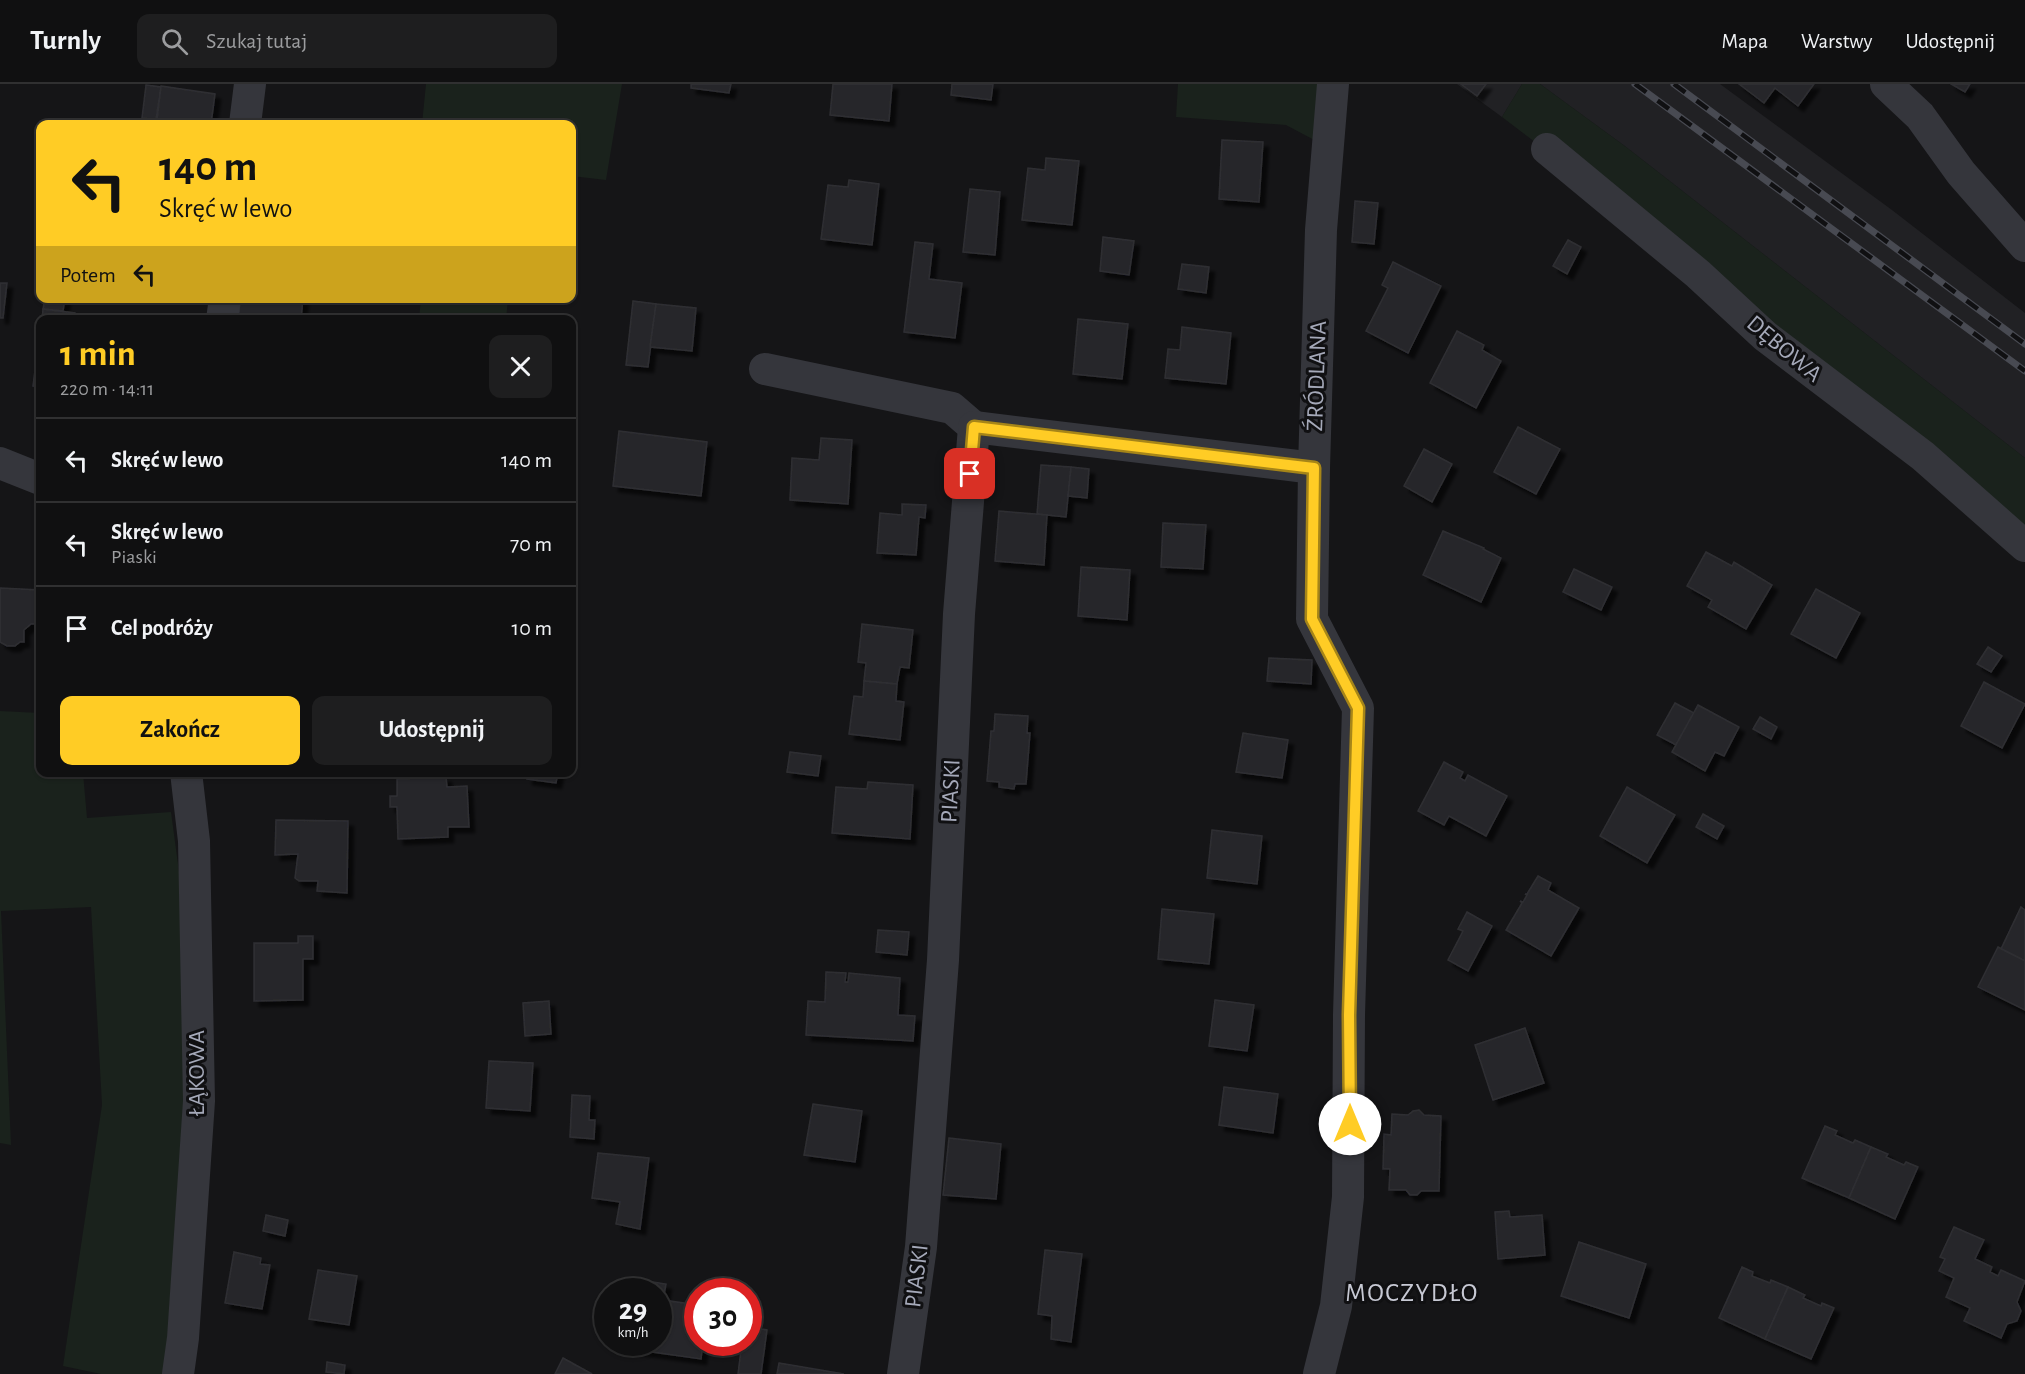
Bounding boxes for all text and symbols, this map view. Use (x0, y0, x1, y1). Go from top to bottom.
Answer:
search box (137, 14, 557, 68)
icon: search (158, 25, 191, 58)
text: Turnly (30, 27, 101, 55)
text: Szukaj tutaj (206, 30, 307, 52)
text: Mapa (1722, 31, 1768, 52)
text: Warstwy (1801, 31, 1872, 52)
text: Udostępnij (1905, 31, 1995, 52)
icon: left (60, 144, 138, 222)
text: 140 m (159, 146, 257, 188)
text: Skręć w lewo (159, 195, 293, 222)
icon: left (128, 258, 161, 291)
text: Potem (60, 264, 116, 286)
street label: DĘBOWA (1742, 311, 1826, 387)
street label: ŹRÓDLANA (1301, 320, 1331, 432)
button: close (489, 335, 552, 398)
text: 1 min (60, 336, 136, 372)
text: 220 m · 14:11 (60, 379, 154, 399)
icon: left (60, 444, 93, 477)
pin (944, 448, 995, 499)
text: Skręć w lewo (111, 449, 223, 471)
text: 140 m (501, 449, 552, 471)
icon: arrive (953, 457, 986, 490)
text: Skręć w lewo (111, 521, 223, 543)
icon: left (60, 528, 93, 561)
text: 70 m (510, 533, 552, 555)
text: Piaski (111, 547, 157, 567)
icon: arrive (60, 612, 93, 645)
text: Cel podróży (111, 617, 213, 639)
text: 10 m (512, 617, 552, 639)
button: Zakończ (60, 696, 300, 765)
button: Udostępnij (312, 696, 552, 765)
street label: PIASKI (937, 759, 965, 823)
street label: ŁĄKOWA (185, 1030, 209, 1116)
position arrow (1318, 1092, 1382, 1156)
street label: PIASKI (901, 1243, 933, 1309)
speed limit sign: 30 (684, 1278, 762, 1356)
district label: MOCZYDŁO (1345, 1280, 1479, 1306)
text: 29 (619, 1295, 647, 1325)
text: km/h (618, 1325, 648, 1340)

